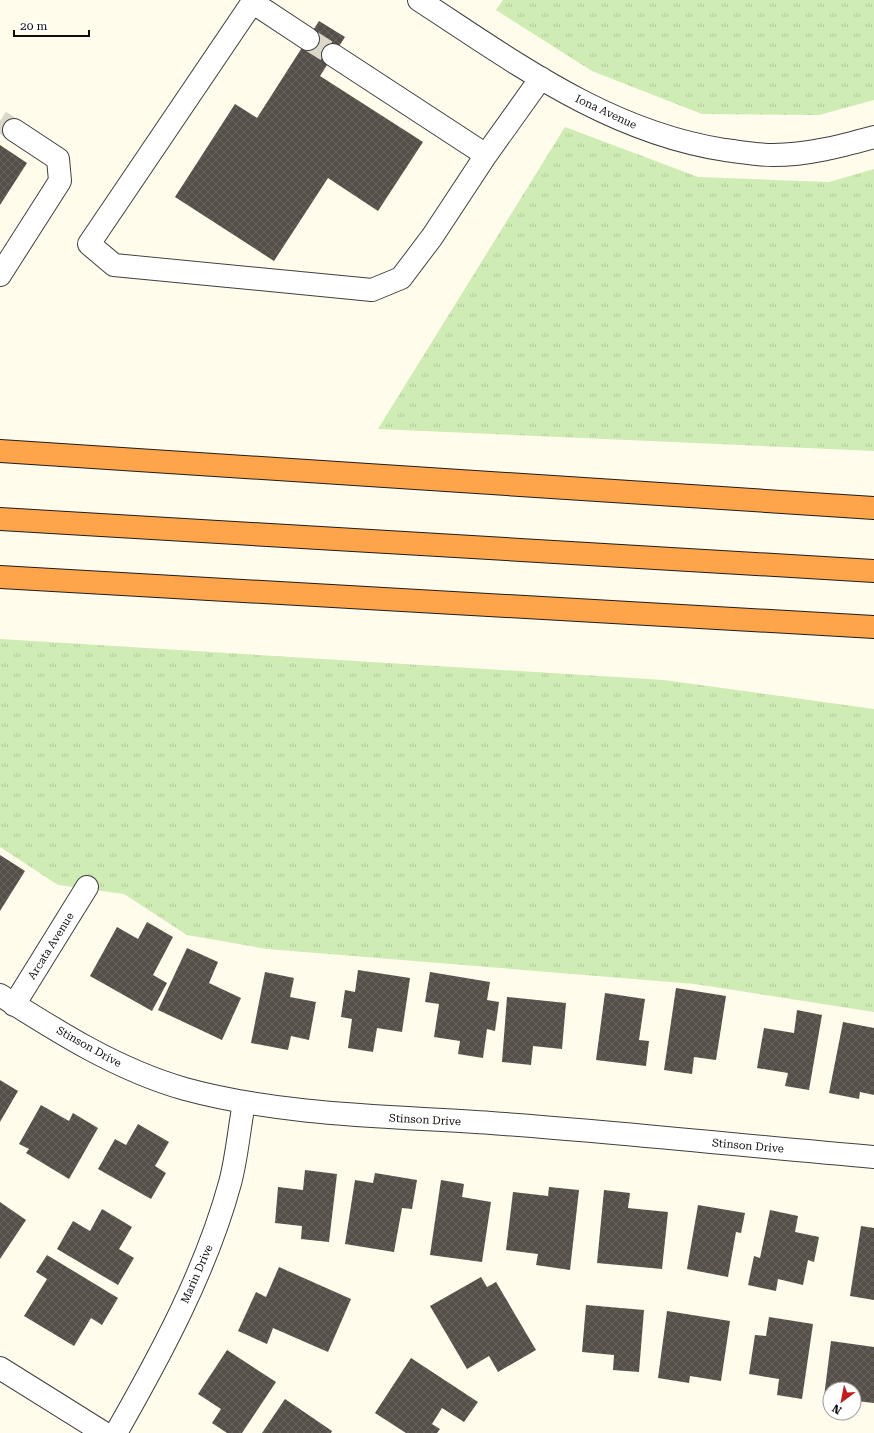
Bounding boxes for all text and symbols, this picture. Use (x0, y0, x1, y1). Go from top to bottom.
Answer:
scale bar (14, 12, 89, 38)
text: 20 m (20, 19, 47, 33)
street label: Iona Avenue (573, 92, 639, 132)
street label: Arcata Avenue (25, 910, 77, 982)
street label: Stinson Drive (54, 1024, 124, 1070)
street label: Stinson Drive (389, 1112, 461, 1128)
street label: Stinson Drive (712, 1136, 784, 1156)
street label: Marin Drive (178, 1243, 216, 1305)
north arrow (822, 1381, 862, 1421)
text: N (829, 1401, 844, 1417)

